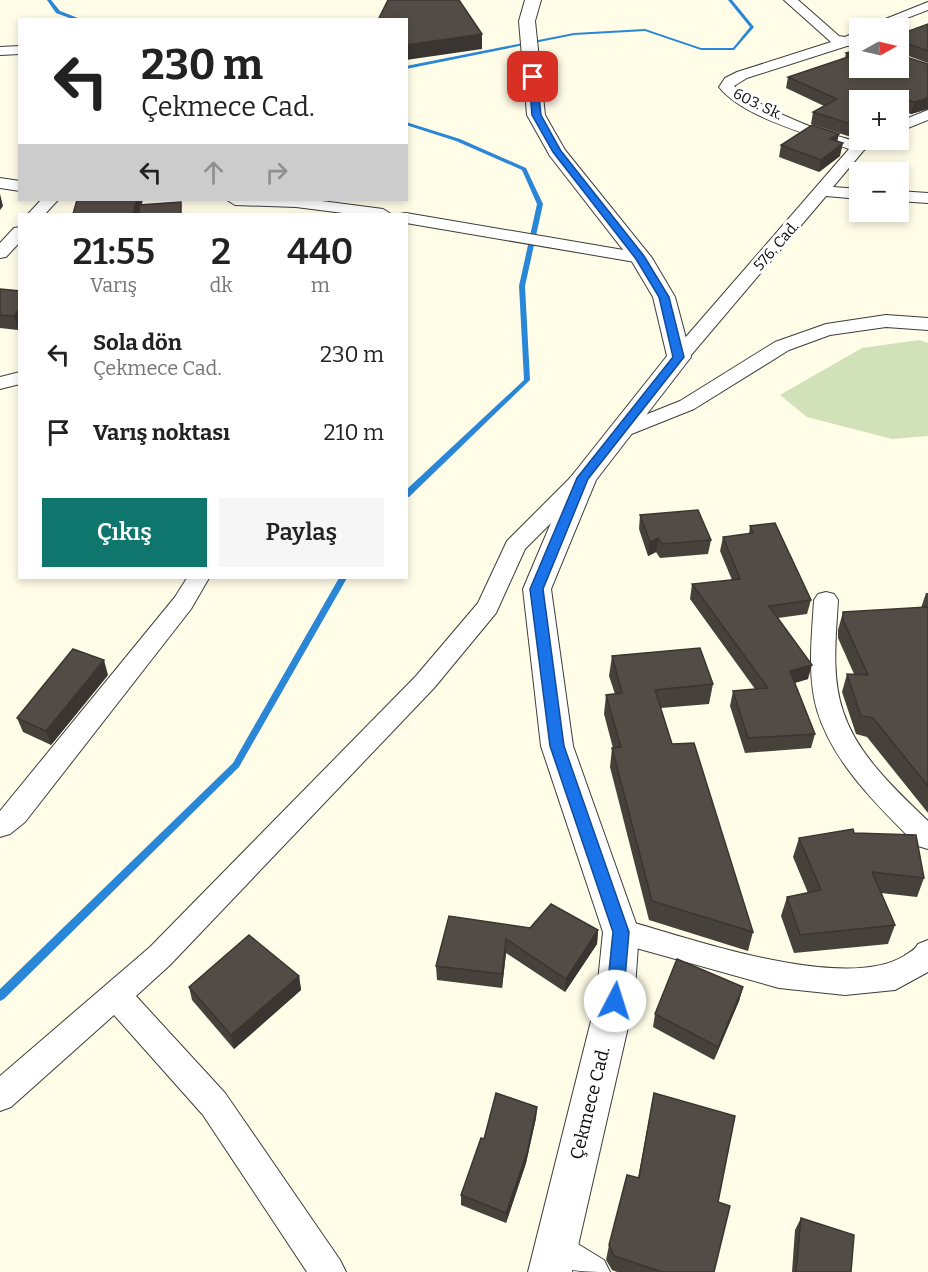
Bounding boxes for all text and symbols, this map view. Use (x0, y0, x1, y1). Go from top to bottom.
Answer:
north arrow (849, 18, 909, 78)
map controls (849, 18, 909, 222)
text: 230 m (141, 40, 263, 90)
icon: left (42, 42, 120, 120)
pin (507, 51, 558, 102)
icon: arrive (516, 60, 549, 93)
street label: 603. Sk. (730, 84, 786, 124)
button: + (849, 90, 909, 150)
text: Çekmece Cad. (141, 91, 315, 123)
icon: left (134, 156, 167, 189)
icon: ahead (197, 156, 230, 189)
icon: right (260, 156, 293, 189)
button: − (849, 162, 909, 222)
street label: 576. Cad. (750, 218, 802, 274)
text: 21:55 (72, 230, 155, 274)
text: 2 (211, 230, 231, 274)
text: 440 (287, 230, 354, 274)
text: Varış (90, 273, 137, 297)
text: dk (209, 273, 233, 297)
text: m (311, 273, 330, 297)
text: Sola dön (93, 329, 182, 356)
icon: left (42, 338, 75, 371)
text: 230 m (320, 341, 384, 368)
text: Çekmece Cad. (93, 356, 222, 380)
icon: arrive (42, 416, 75, 449)
text: Varış noktası (93, 419, 230, 446)
text: 210 m (324, 419, 384, 446)
button: Çıkış (42, 498, 207, 567)
button: Paylaş (219, 498, 384, 567)
position arrow (583, 969, 647, 1033)
street label: Çekmece Cad. (565, 1044, 615, 1162)

